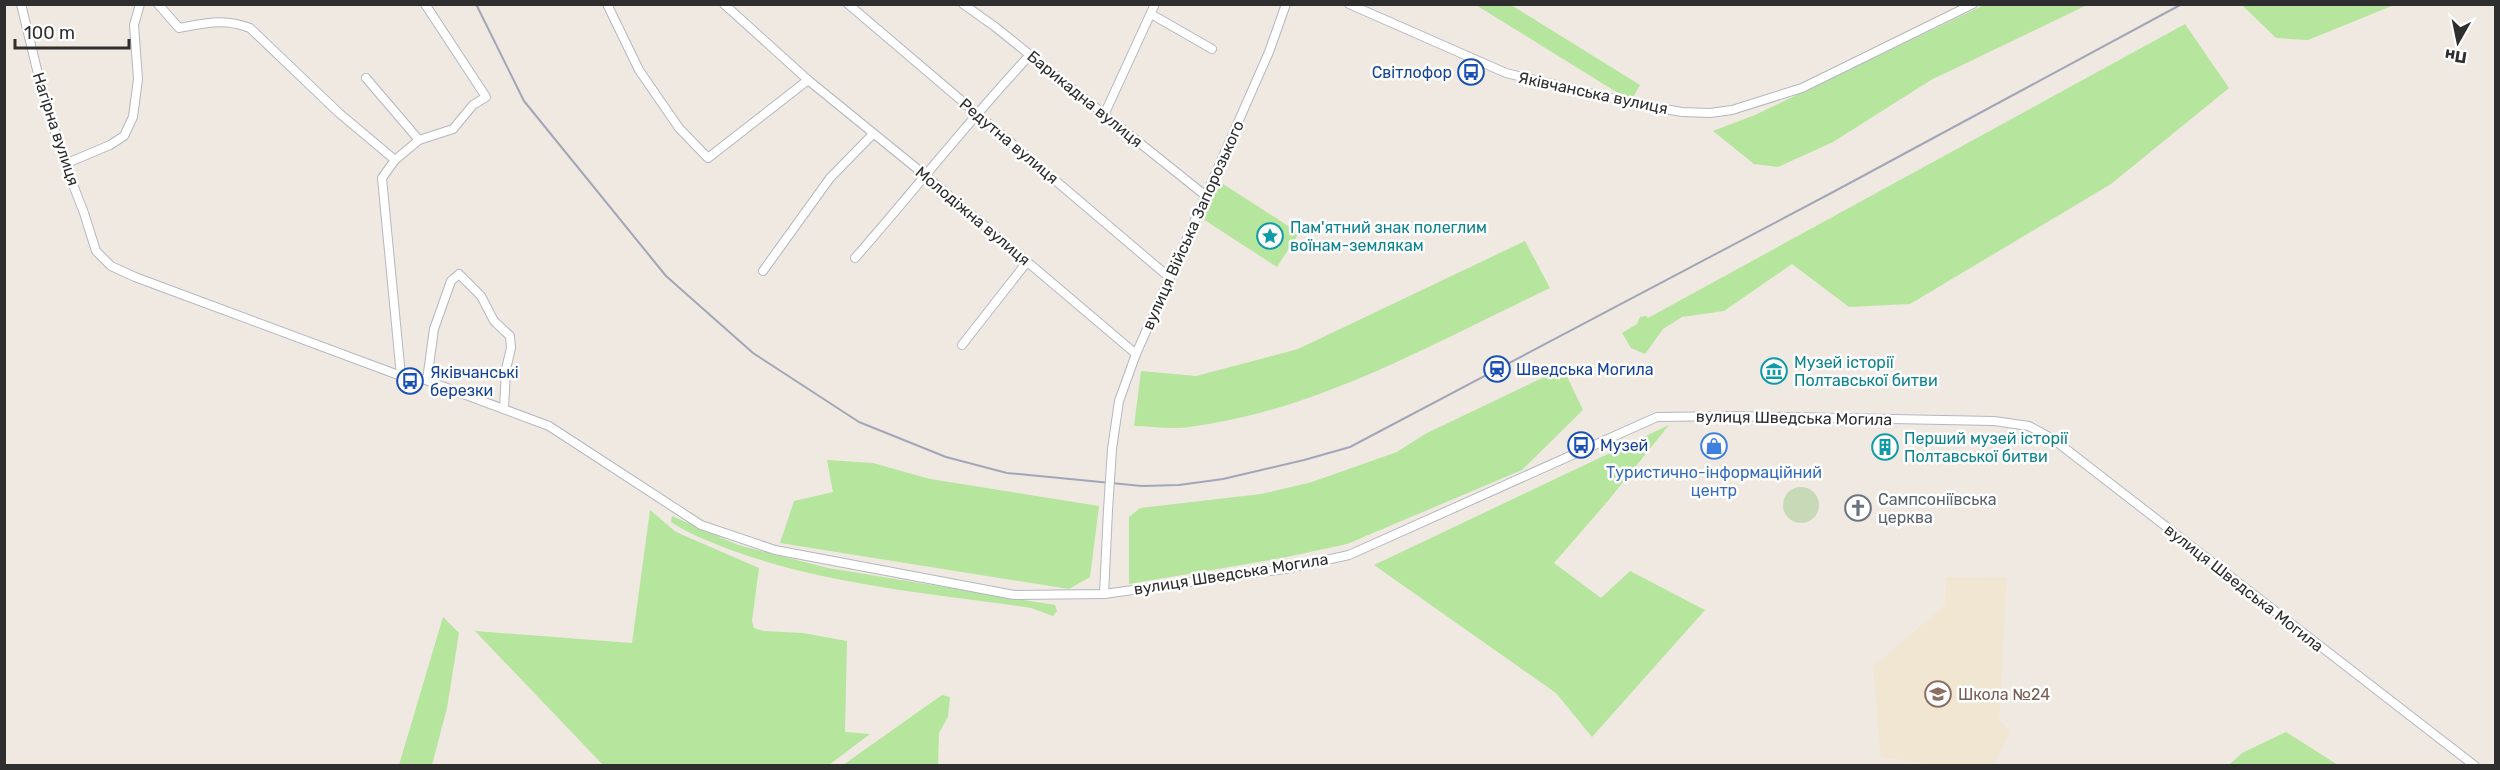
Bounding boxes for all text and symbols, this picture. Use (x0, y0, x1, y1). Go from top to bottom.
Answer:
scale bar (15, 12, 129, 50)
north arrow (2428, 12, 2488, 72)
text: 100 m (24, 22, 75, 44)
text: Пн (2443, 45, 2468, 67)
street label: Барикадна вулиця (1024, 47, 1146, 151)
bus stop icon: Світлофор (1456, 57, 1486, 87)
place label: Світлофор (1372, 63, 1452, 82)
street label: Яківчанська вулиця (1516, 68, 1670, 118)
street label: Нагірна вулиця (29, 70, 83, 188)
street label: Редутна вулиця (956, 94, 1062, 188)
street label: вулиця Війська Запорозького (1138, 117, 1248, 333)
street label: Молодіжна вулиця (912, 162, 1034, 270)
place label: Пам'ятний знак полеглим воїнам-землякам (1290, 218, 1487, 255)
place icon: Пам'ятний знак полеглим воїнам-землякам (1255, 221, 1285, 251)
place label: Музей історії Полтавської битви (1794, 353, 1938, 390)
station icon: Шведська Могила (1482, 354, 1512, 384)
museum icon: Музей історії Полтавської битви (1759, 356, 1789, 386)
place label: Шведська Могила (1516, 360, 1654, 379)
place label: Яківчанські березки (430, 363, 519, 400)
bus stop icon: Яківчанські березки (395, 366, 425, 396)
street label: вулиця Шведська Могила (1696, 407, 1892, 429)
place label: Перший музей історії Полтавської битви (1904, 429, 2069, 466)
bus stop icon: Музей (1566, 430, 1596, 460)
shop icon: Туристично-інформаційний центр (1699, 431, 1729, 461)
building icon: Перший музей історії Полтавської битви (1870, 432, 1900, 462)
place label: Музей (1600, 436, 1648, 455)
place label: Туристично-інформаційний центр (1606, 463, 1822, 500)
place label: Сампсоніївська церква (1878, 490, 1997, 527)
church icon: Сампсоніївська церква (1843, 493, 1873, 523)
street label: вулиця Шведська Могила (2161, 520, 2327, 656)
street label: вулиця Шведська Могила (1132, 549, 1330, 599)
school or university icon: Школа №24 (1923, 679, 1953, 709)
place label: Школа №24 (1958, 685, 2050, 704)

